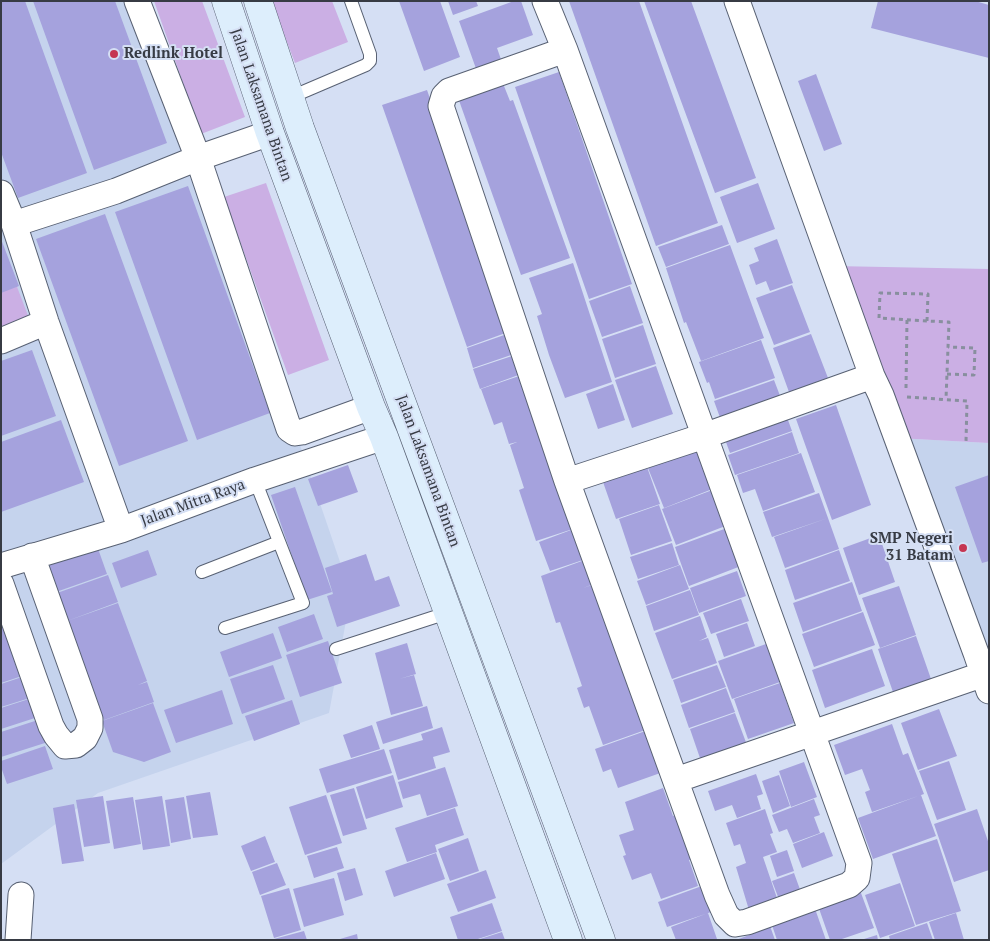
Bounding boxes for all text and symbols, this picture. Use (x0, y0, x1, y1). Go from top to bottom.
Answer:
street label: Jalan Laksamana Bintan (226, 26, 296, 184)
place label: Redlink Hotel (124, 45, 223, 63)
marker: Redlink Hotel (108, 48, 120, 60)
street label: Jalan Laksamana Bintan (392, 393, 464, 549)
street label: Jalan Mitra Raya (138, 476, 248, 530)
place label: SMP Negeri 31 Batam (870, 530, 953, 565)
marker: SMP Negeri 31 Batam (957, 542, 969, 554)

